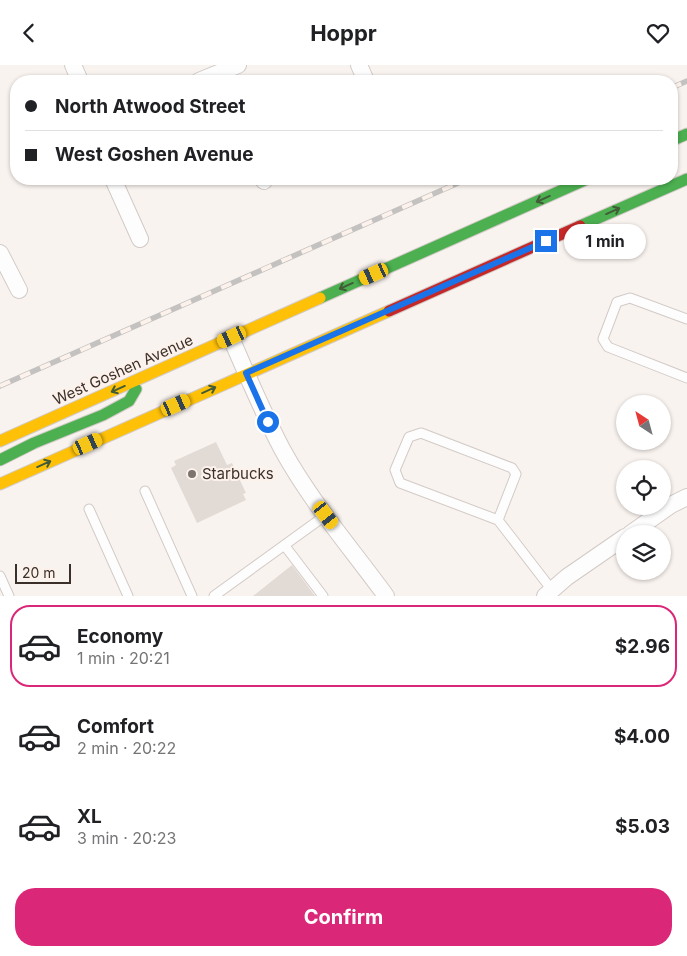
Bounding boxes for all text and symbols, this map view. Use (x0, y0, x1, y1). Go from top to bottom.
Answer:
icon: back (15, 19, 43, 47)
icon: heart (644, 19, 672, 47)
text: Hoppr (310, 20, 377, 46)
text: North Atwood Street (55, 95, 246, 118)
text: West Goshen Avenue (55, 143, 253, 166)
one-way arrow (536, 194, 551, 204)
one-way arrow (605, 206, 620, 216)
callout: 1 min (564, 223, 646, 259)
route end (535, 230, 557, 252)
text: 1 min (585, 231, 625, 251)
car (357, 261, 390, 287)
one-way arrow (339, 282, 354, 292)
car (215, 324, 248, 350)
street label: West Goshen Avenue (50, 330, 196, 409)
one-way arrow (111, 384, 126, 394)
one-way arrow (201, 385, 216, 395)
car (159, 392, 192, 418)
north arrow (616, 395, 671, 450)
map controls (616, 395, 671, 580)
route start (257, 411, 279, 433)
car (71, 431, 104, 457)
one-way arrow (37, 458, 52, 468)
button: locate (616, 460, 671, 515)
place label: Starbucks (202, 464, 274, 483)
marker: Starbucks (186, 468, 198, 480)
car (310, 499, 341, 531)
button: layers (616, 525, 671, 580)
scale bar (15, 561, 71, 584)
text: 20 m (22, 564, 56, 581)
icon: car (17, 624, 62, 669)
text: Economy (77, 625, 163, 648)
text: $2.96 (615, 635, 670, 658)
text: 1 min · 20:21 (77, 648, 170, 668)
icon: car (17, 714, 62, 759)
text: Comfort (77, 715, 154, 738)
text: $4.00 (614, 725, 670, 748)
text: 2 min · 20:22 (77, 738, 176, 758)
icon: car (17, 804, 62, 849)
text: XL (77, 805, 102, 828)
text: $5.03 (615, 815, 670, 838)
text: 3 min · 20:23 (77, 828, 176, 848)
button: Confirm (15, 888, 672, 946)

